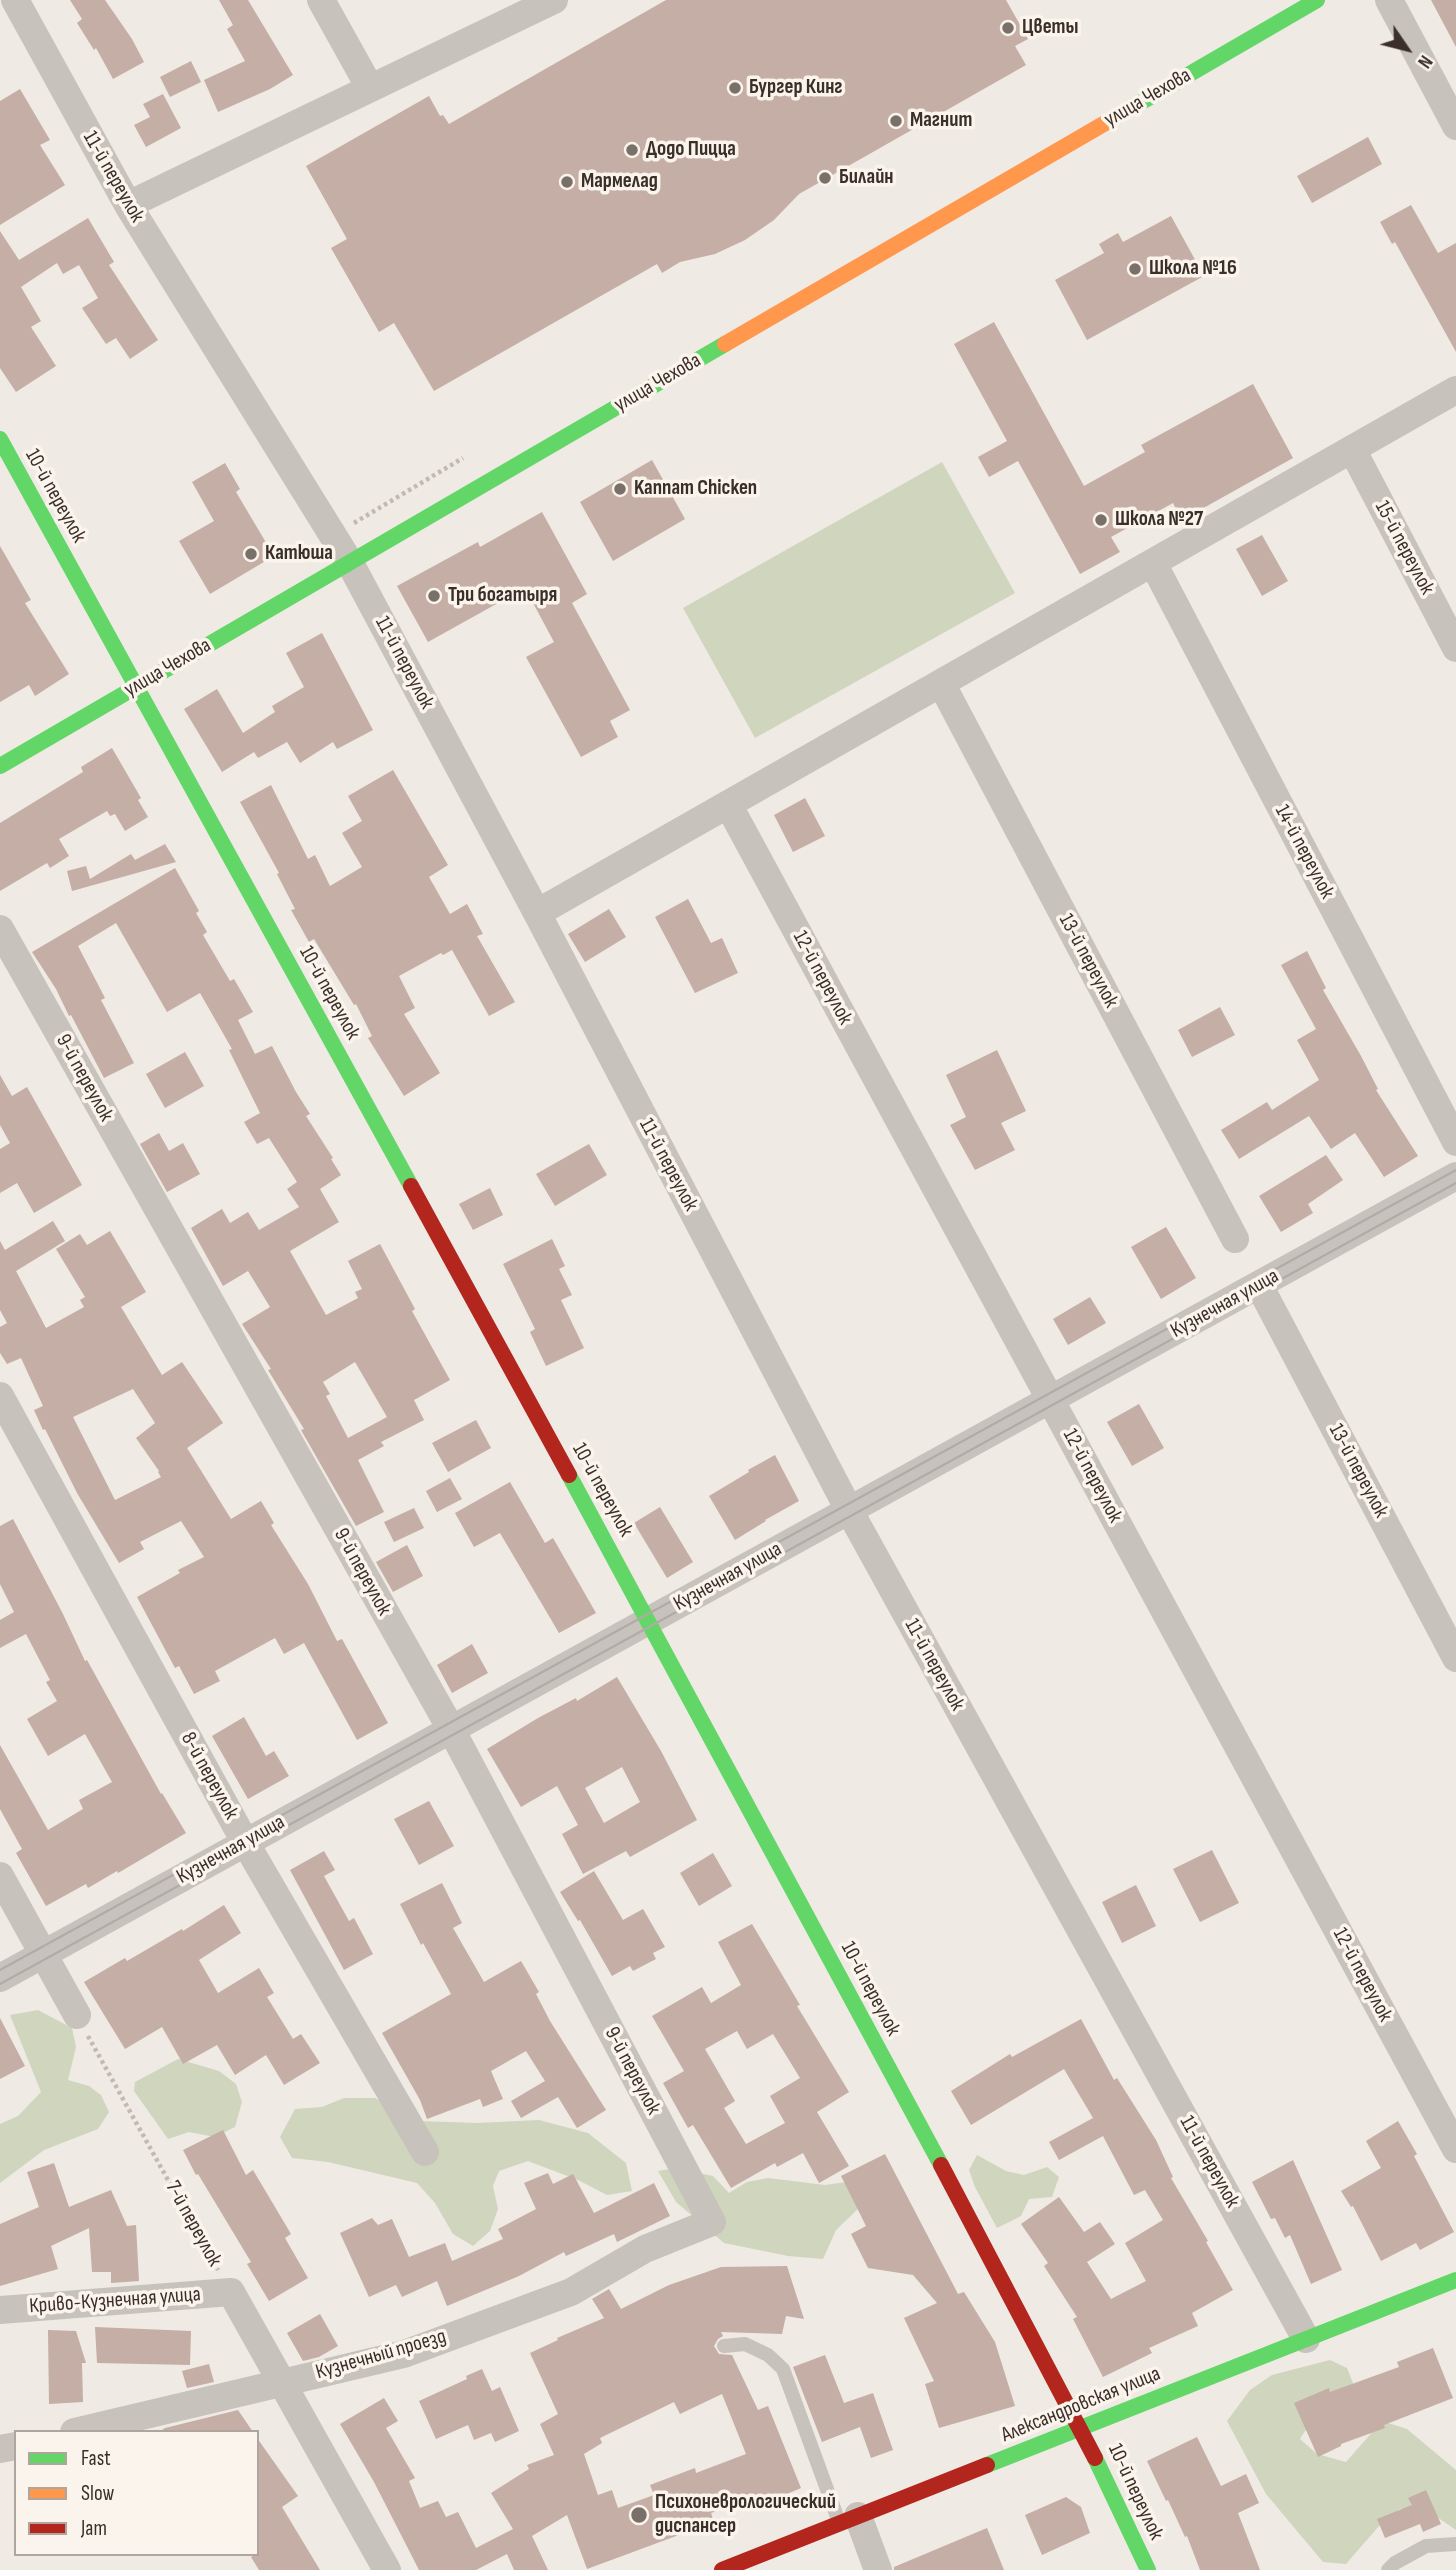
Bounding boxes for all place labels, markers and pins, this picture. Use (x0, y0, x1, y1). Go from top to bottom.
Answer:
place label: Цветы (1022, 15, 1078, 41)
marker: Цветы (1000, 20, 1016, 36)
place label: Бургер Кинг (749, 75, 843, 101)
marker: Бургер Кинг (727, 80, 743, 96)
place label: Магнит (910, 108, 972, 134)
marker: Магнит (888, 113, 904, 129)
place label: Додо Пицца (646, 137, 736, 163)
marker: Додо Пицца (624, 142, 640, 158)
place label: Билайн (839, 165, 893, 191)
place label: Мармелад (581, 169, 658, 195)
marker: Билайн (817, 170, 833, 186)
marker: Мармелад (559, 174, 575, 190)
place label: Школа №16 (1149, 256, 1237, 282)
marker: Школа №16 (1127, 261, 1143, 277)
place label: Kannam Chicken (634, 476, 757, 502)
marker: Kannam Chicken (612, 481, 628, 497)
place label: Школа №27 (1115, 507, 1203, 533)
marker: Школа №27 (1093, 512, 1109, 528)
place label: Катюша (265, 541, 333, 567)
marker: Катюша (243, 546, 259, 562)
place label: Три богатыря (448, 583, 557, 609)
marker: Три богатыря (426, 588, 442, 604)
place label: Психоневрологический диспансер (655, 2490, 836, 2540)
marker: Психоневрологический диспансер (629, 2505, 649, 2525)

